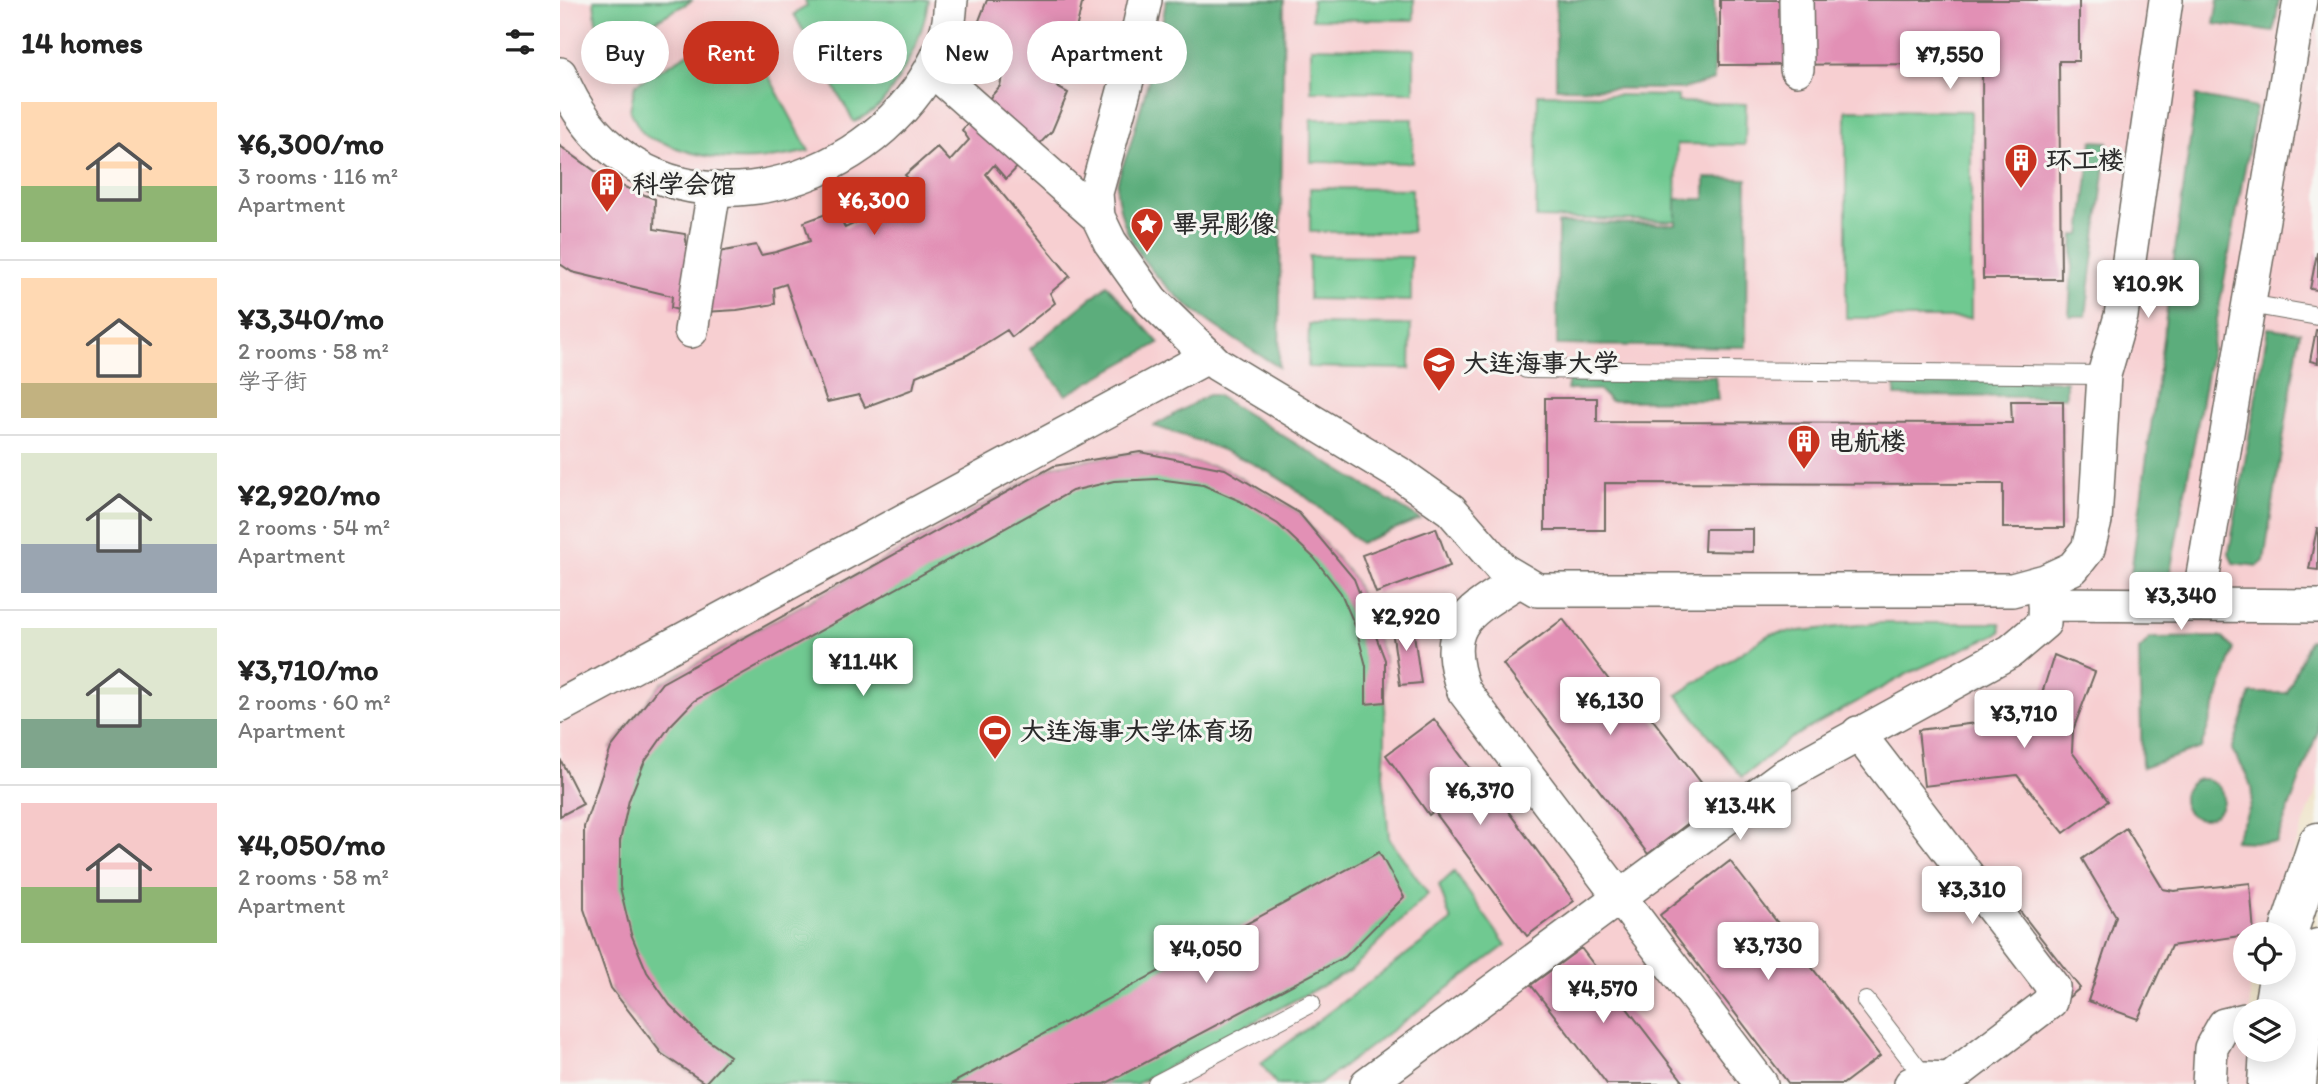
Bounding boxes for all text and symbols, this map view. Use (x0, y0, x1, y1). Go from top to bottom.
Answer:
chip: Buy (581, 21, 669, 84)
chip: Rent (683, 21, 779, 84)
chip: Filters (793, 21, 907, 84)
chip: New (921, 21, 1013, 84)
chip: Apartment (1027, 21, 1187, 84)
icon: filters (501, 23, 539, 61)
text: 14 homes (21, 24, 143, 61)
pin: ¥7,550 (1893, 32, 2007, 91)
text: ¥7,550 (1916, 40, 1984, 68)
text: ¥6,300/mo (238, 125, 384, 162)
icon: home (77, 130, 161, 214)
building icon: 环工楼 (2002, 141, 2040, 190)
place label: 环工楼 (2046, 144, 2124, 176)
text: 3 rooms · 116 m² (238, 162, 398, 190)
building icon: 科学会馆 (588, 165, 626, 214)
place label: 科学会馆 (632, 168, 736, 200)
pin: ¥6,300 (817, 177, 931, 237)
text: ¥6,300 (838, 186, 910, 214)
text: Apartment (238, 190, 345, 218)
place icon: 畢昇彫像 (1128, 205, 1166, 254)
place label: 畢昇彫像 (1172, 208, 1276, 240)
pin: ¥10.9K (2091, 260, 2205, 320)
text: ¥10.9K (2113, 269, 2183, 297)
text: ¥3,340/mo (238, 300, 384, 337)
icon: home (77, 306, 161, 390)
text: 2 rooms · 58 m² (238, 337, 389, 365)
school or university icon: 大连海事大学 (1420, 344, 1458, 393)
place label: 大连海事大学 (1463, 347, 1619, 379)
text: 学子街 (238, 367, 307, 395)
building icon: 电航楼 (1785, 422, 1823, 471)
place label: 电航楼 (1828, 425, 1906, 457)
text: ¥2,920/mo (238, 476, 381, 513)
icon: home (77, 481, 161, 565)
text: 2 rooms · 54 m² (238, 513, 390, 541)
text: Apartment (238, 541, 345, 569)
pin: ¥3,340 (2124, 572, 2238, 632)
text: ¥3,340 (2145, 581, 2217, 609)
pin: ¥2,920 (1349, 594, 1463, 653)
text: ¥2,920 (1372, 602, 1440, 630)
pin: ¥11.4K (806, 638, 920, 698)
text: ¥11.4K (829, 647, 897, 675)
text: ¥3,710/mo (238, 651, 379, 688)
icon: home (77, 656, 161, 740)
pin: ¥6,130 (1553, 678, 1667, 737)
text: ¥6,130 (1576, 686, 1644, 714)
text: 2 rooms · 60 m² (238, 688, 391, 716)
pin: ¥3,710 (1967, 690, 2081, 750)
text: ¥3,710 (1990, 699, 2058, 727)
sports icon: 大连海事大学体育场 (976, 712, 1014, 761)
place label: 大连海事大学体育场 (1020, 715, 1254, 747)
text: Apartment (238, 716, 345, 744)
pin: ¥6,370 (1423, 768, 1537, 827)
text: ¥6,370 (1446, 776, 1514, 804)
pin: ¥13.4K (1683, 782, 1797, 842)
text: ¥13.4K (1705, 791, 1775, 819)
text: ¥4,050/mo (238, 826, 386, 863)
icon: home (77, 831, 161, 915)
text: 2 rooms · 58 m² (238, 863, 389, 891)
pin: ¥3,310 (1915, 866, 2029, 926)
text: ¥3,310 (1938, 875, 2006, 903)
text: Apartment (238, 891, 345, 919)
pin: ¥3,730 (1711, 922, 1825, 982)
map controls (2233, 922, 2296, 1062)
button: locate (2233, 922, 2296, 985)
pin: ¥4,050 (1149, 926, 1263, 985)
text: ¥3,730 (1734, 931, 1802, 959)
text: ¥4,050 (1170, 934, 1242, 962)
pin: ¥4,570 (1546, 965, 1660, 1025)
text: ¥4,570 (1568, 974, 1638, 1002)
button: layers (2233, 999, 2296, 1062)

